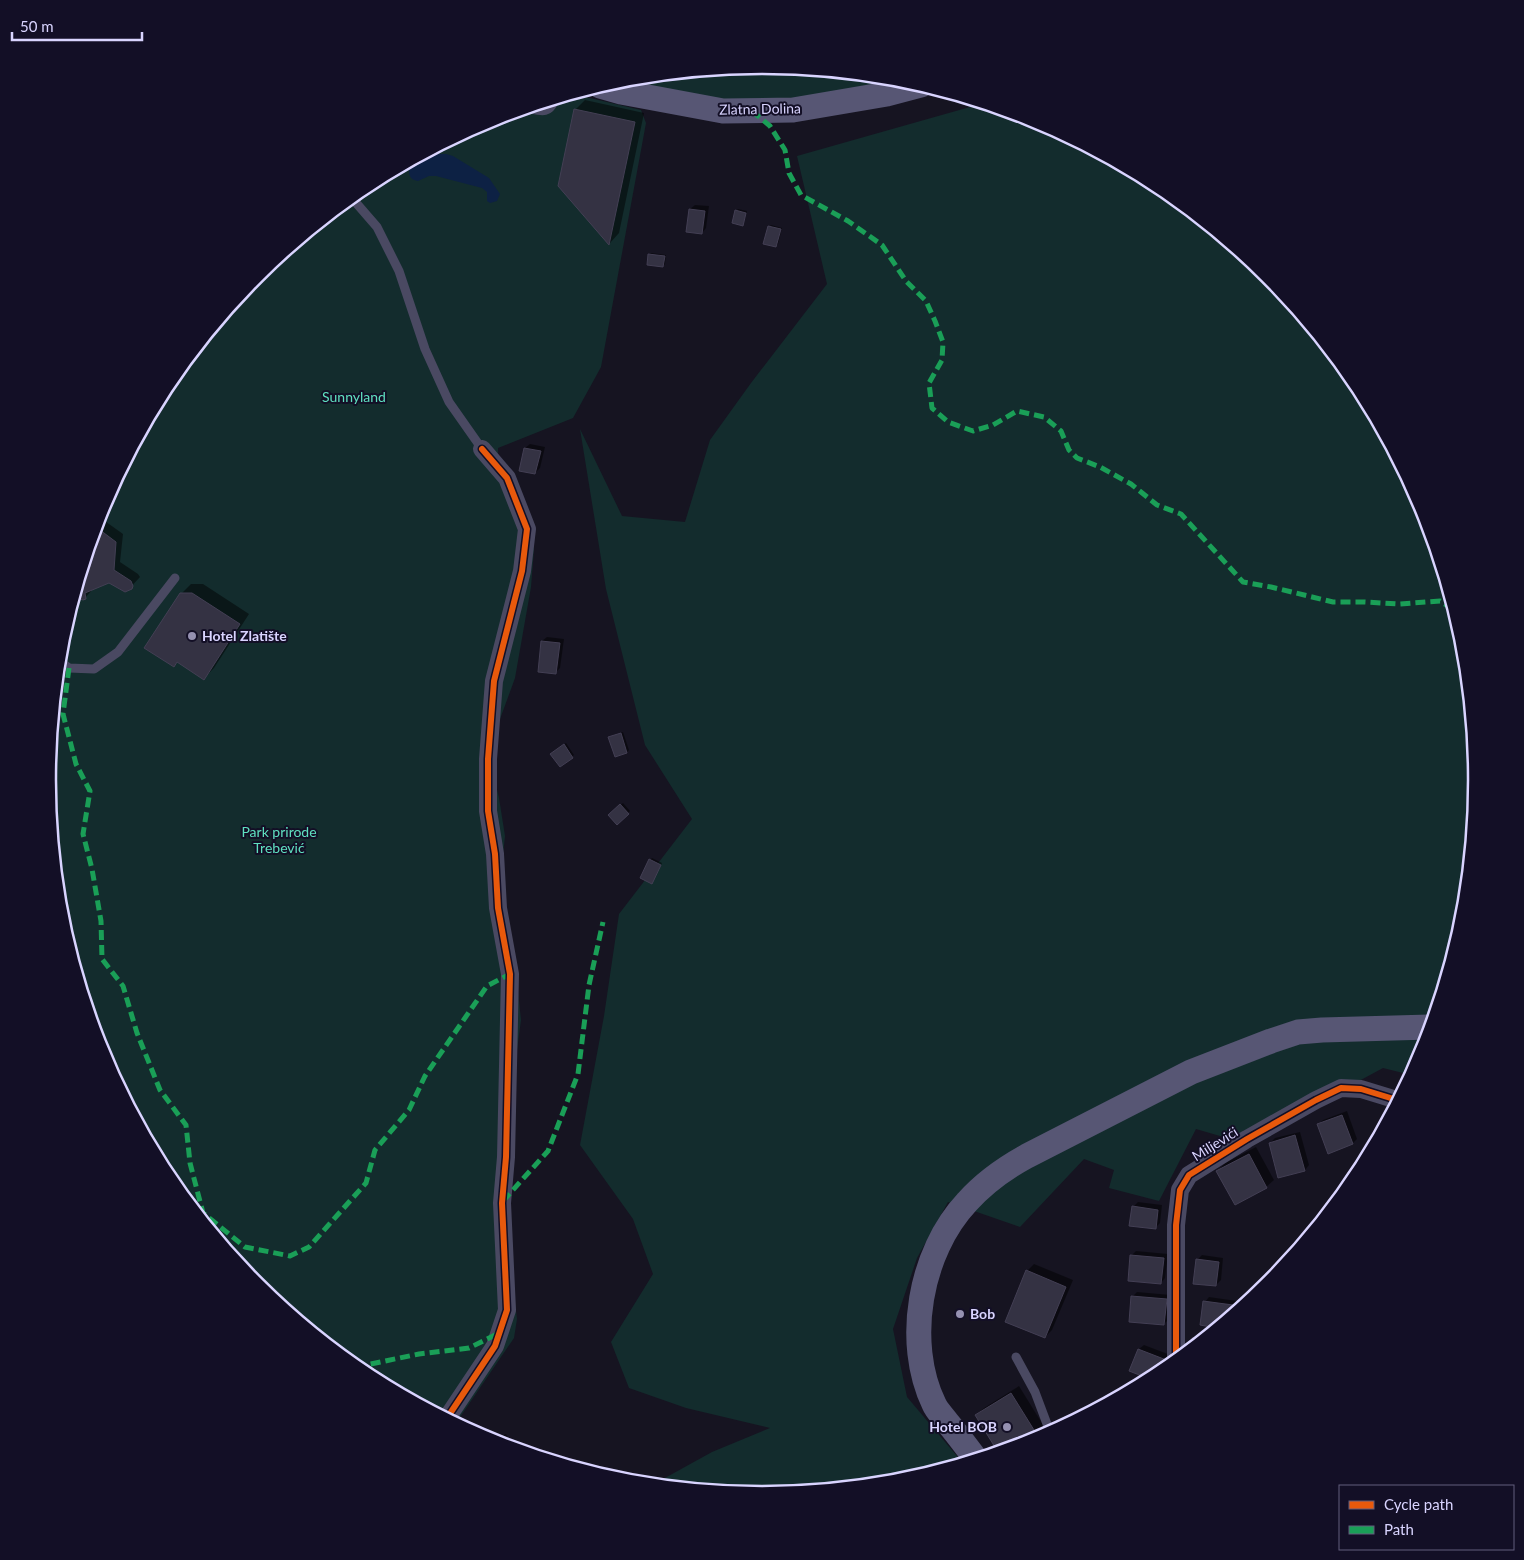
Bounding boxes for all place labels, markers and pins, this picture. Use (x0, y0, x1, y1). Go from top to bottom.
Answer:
place label: Hotel Zlatište (202, 627, 287, 644)
marker: Hotel Zlatište (186, 630, 198, 642)
place label: Bob (970, 1305, 995, 1322)
marker: Bob (954, 1308, 966, 1320)
place label: Hotel BOB (929, 1418, 997, 1435)
marker: Hotel BOB (1001, 1421, 1013, 1433)

